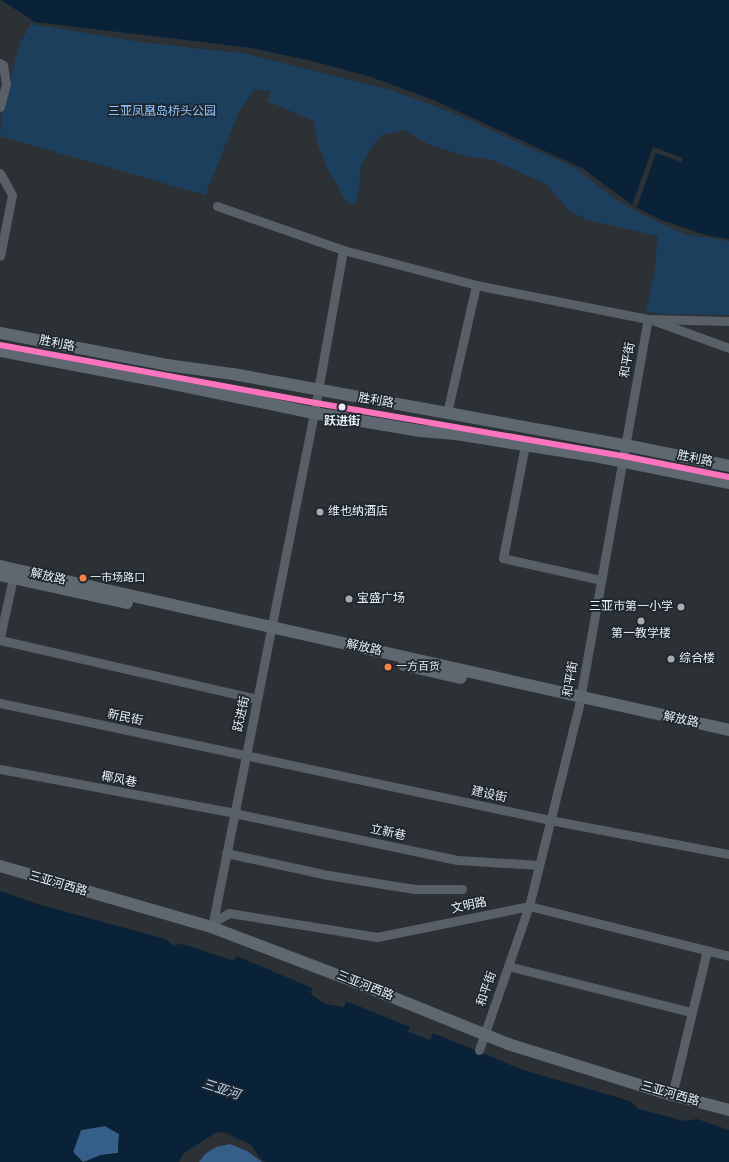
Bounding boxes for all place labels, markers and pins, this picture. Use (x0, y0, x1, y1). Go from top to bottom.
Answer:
marker: 跃进街 (335, 400, 349, 414)
place label: 跃进街 (324, 415, 360, 429)
place label: 维也纳酒店 (328, 505, 388, 519)
marker: 维也纳酒店 (315, 507, 325, 517)
place label: 一市场路口 (90, 571, 145, 585)
marker: 一市场路口 (78, 573, 88, 583)
place label: 宝盛广场 (357, 592, 405, 606)
marker: 宝盛广场 (344, 594, 354, 604)
place label: 三亚市第一小学 (589, 600, 673, 614)
marker: 三亚市第一小学 (676, 602, 686, 612)
marker: 第一教学楼 (636, 616, 646, 626)
place label: 第一教学楼 (611, 627, 671, 641)
place label: 综合楼 (679, 652, 715, 666)
marker: 综合楼 (666, 654, 676, 664)
place label: 一方百货 (396, 660, 440, 674)
marker: 一方百货 (383, 662, 393, 672)

